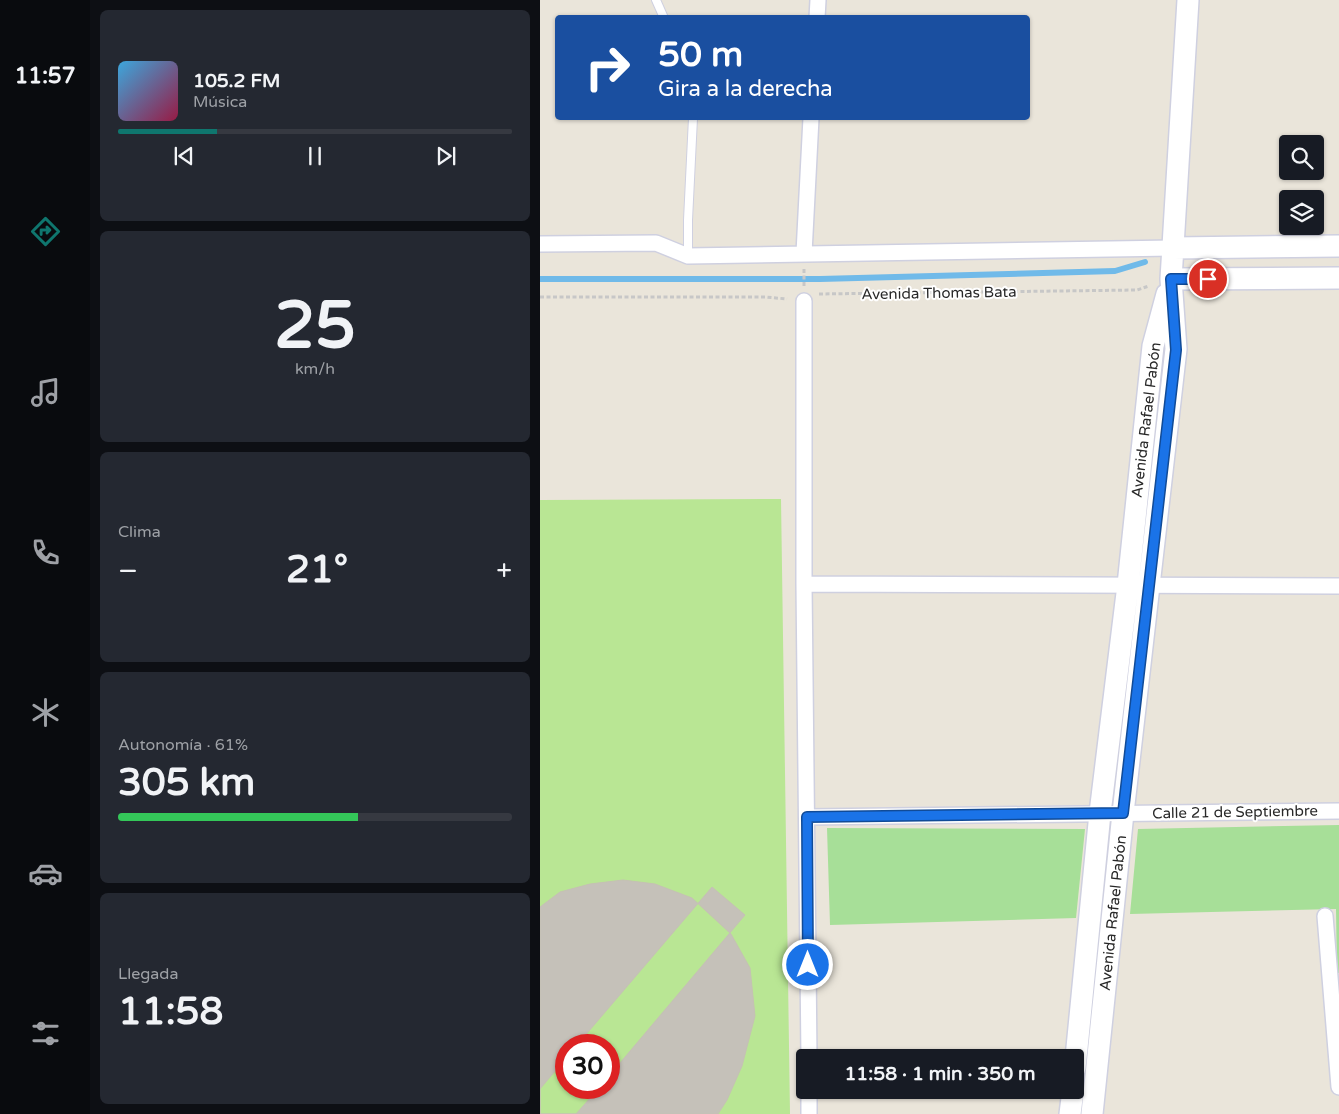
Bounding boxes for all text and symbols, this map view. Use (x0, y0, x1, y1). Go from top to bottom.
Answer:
text: 50 m (658, 34, 743, 76)
icon: right (575, 35, 640, 100)
text: 11:57 (15, 63, 75, 89)
text: 105.2 FM (193, 70, 280, 92)
text: Gira a la derecha (658, 76, 833, 102)
text: Música (193, 92, 247, 112)
map controls (1279, 135, 1324, 235)
button: search (1279, 135, 1324, 180)
icon: previous (170, 142, 198, 170)
icon: pause (301, 142, 329, 170)
icon: next (432, 142, 460, 170)
button: layers (1279, 190, 1324, 235)
icon: directions (28, 214, 63, 249)
pin (1187, 258, 1229, 300)
icon: arrive (1194, 265, 1222, 293)
street label: Avenida Thomas Bata (861, 283, 1017, 303)
text: 25 (274, 287, 356, 366)
street label: Avenida Rafael Pabón (1128, 341, 1164, 499)
text: km/h (295, 359, 335, 379)
icon: music (28, 375, 63, 410)
text: Clima (118, 522, 161, 542)
icon: phone (28, 535, 63, 570)
text: 21° (286, 547, 348, 593)
text: − (118, 554, 138, 588)
text: + (496, 554, 512, 588)
icon: climate (28, 695, 63, 730)
text: Autonomía · 61% (118, 735, 248, 755)
text: 305 km (118, 760, 255, 806)
street label: Calle 21 de Septiembre (1152, 802, 1318, 822)
street label: Avenida Rafael Pabón (1096, 834, 1130, 992)
icon: car (28, 856, 63, 891)
position arrow (781, 938, 833, 990)
text: Llegada (118, 964, 178, 984)
text: 11:58 (118, 989, 223, 1035)
icon: filters (28, 1016, 63, 1051)
speed limit sign: 30 (555, 1034, 620, 1099)
text: 11:58 · 1 min · 350 m (844, 1063, 1036, 1085)

